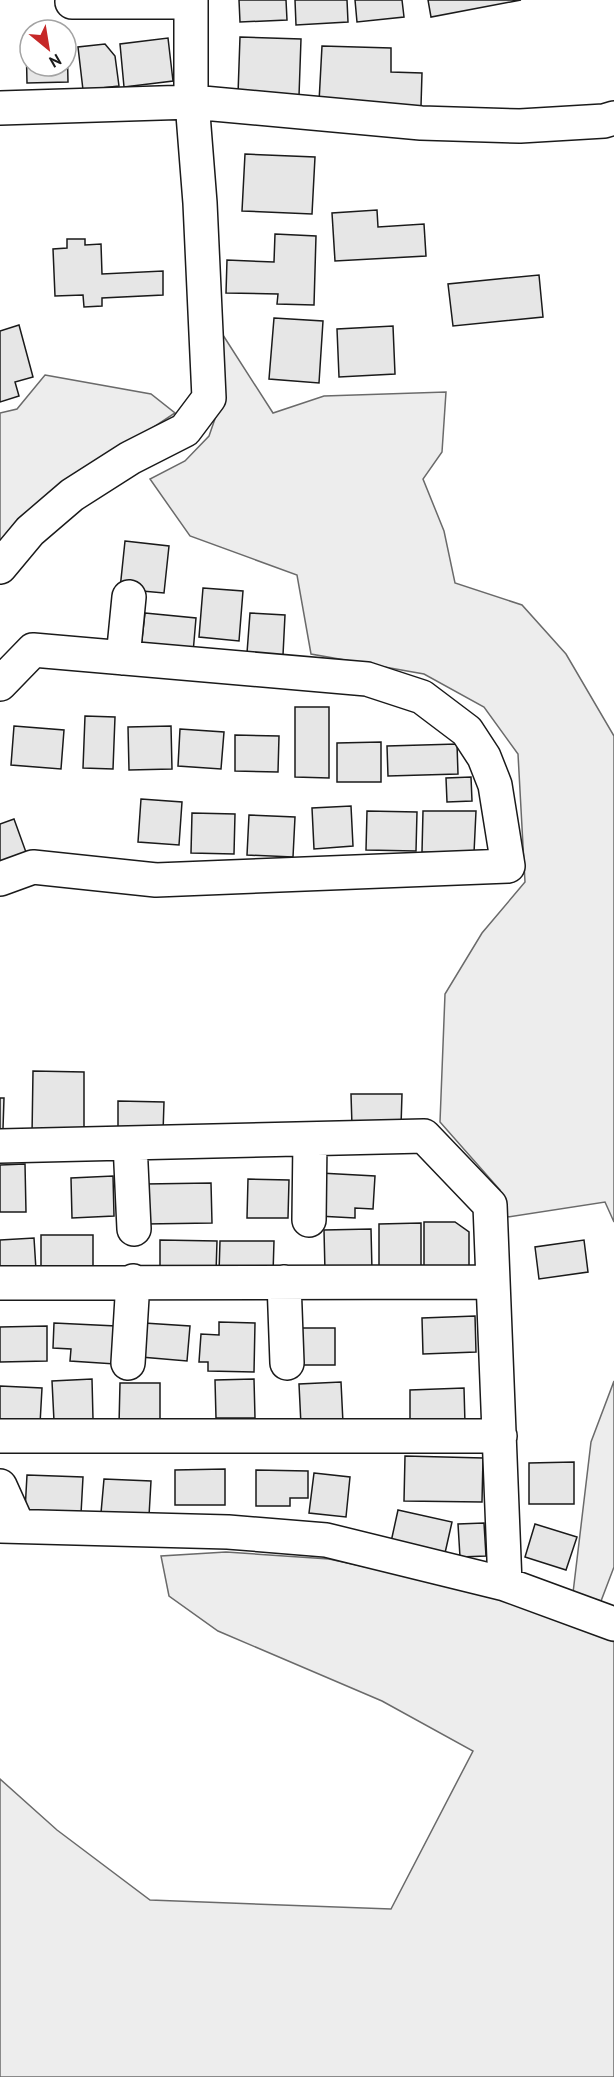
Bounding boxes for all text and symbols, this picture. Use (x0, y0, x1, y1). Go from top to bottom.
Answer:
north arrow (18, 18, 78, 78)
text: N (46, 50, 65, 72)

